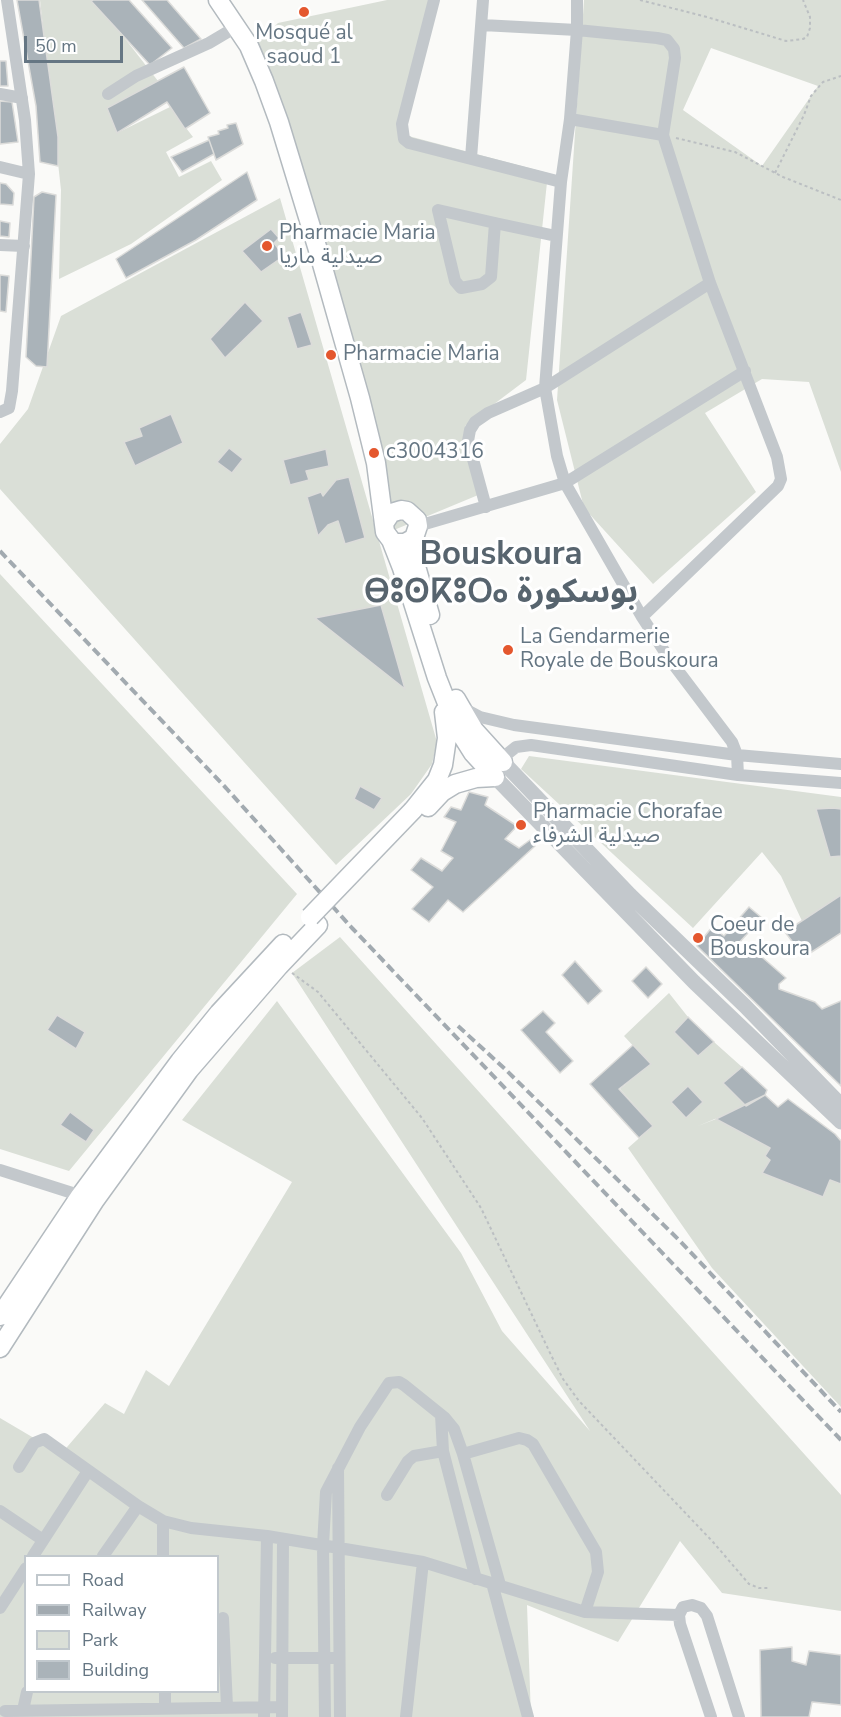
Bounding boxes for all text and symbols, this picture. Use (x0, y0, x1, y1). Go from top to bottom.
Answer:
marker: Mosqué al saoud 1 (297, 5, 311, 19)
place label: Mosqué al saoud 1 (255, 21, 353, 71)
scale bar (27, 24, 126, 62)
text: 50 m (35, 34, 77, 58)
place label: Pharmacie Maria صيدلية ماريا (279, 221, 436, 271)
marker: Pharmacie Maria صيدلية ماريا (260, 239, 274, 253)
place label: Pharmacie Maria (343, 342, 500, 368)
marker: Pharmacie Maria (324, 348, 338, 362)
place label: c3004316 (386, 440, 484, 466)
marker: c3004316 (367, 446, 381, 460)
district label: Bouskoura ⴱⵓⵙⴽⵓⵔⴰ بوسكورة (364, 536, 638, 614)
place label: La Gendarmerie Royale de Bouskoura (520, 625, 719, 675)
marker: La Gendarmerie Royale de Bouskoura (501, 643, 515, 657)
place label: Pharmacie Chorafae صيدلية الشرفاء (533, 800, 723, 850)
marker: Pharmacie Chorafae صيدلية الشرفاء (514, 818, 528, 832)
place label: Coeur de Bouskoura (710, 913, 810, 963)
marker: Coeur de Bouskoura (691, 931, 705, 945)
legend (24, 1555, 219, 1693)
text: Road (82, 1568, 124, 1592)
text: Railway (82, 1598, 147, 1622)
text: Park (82, 1628, 118, 1652)
text: Building (82, 1658, 149, 1682)

